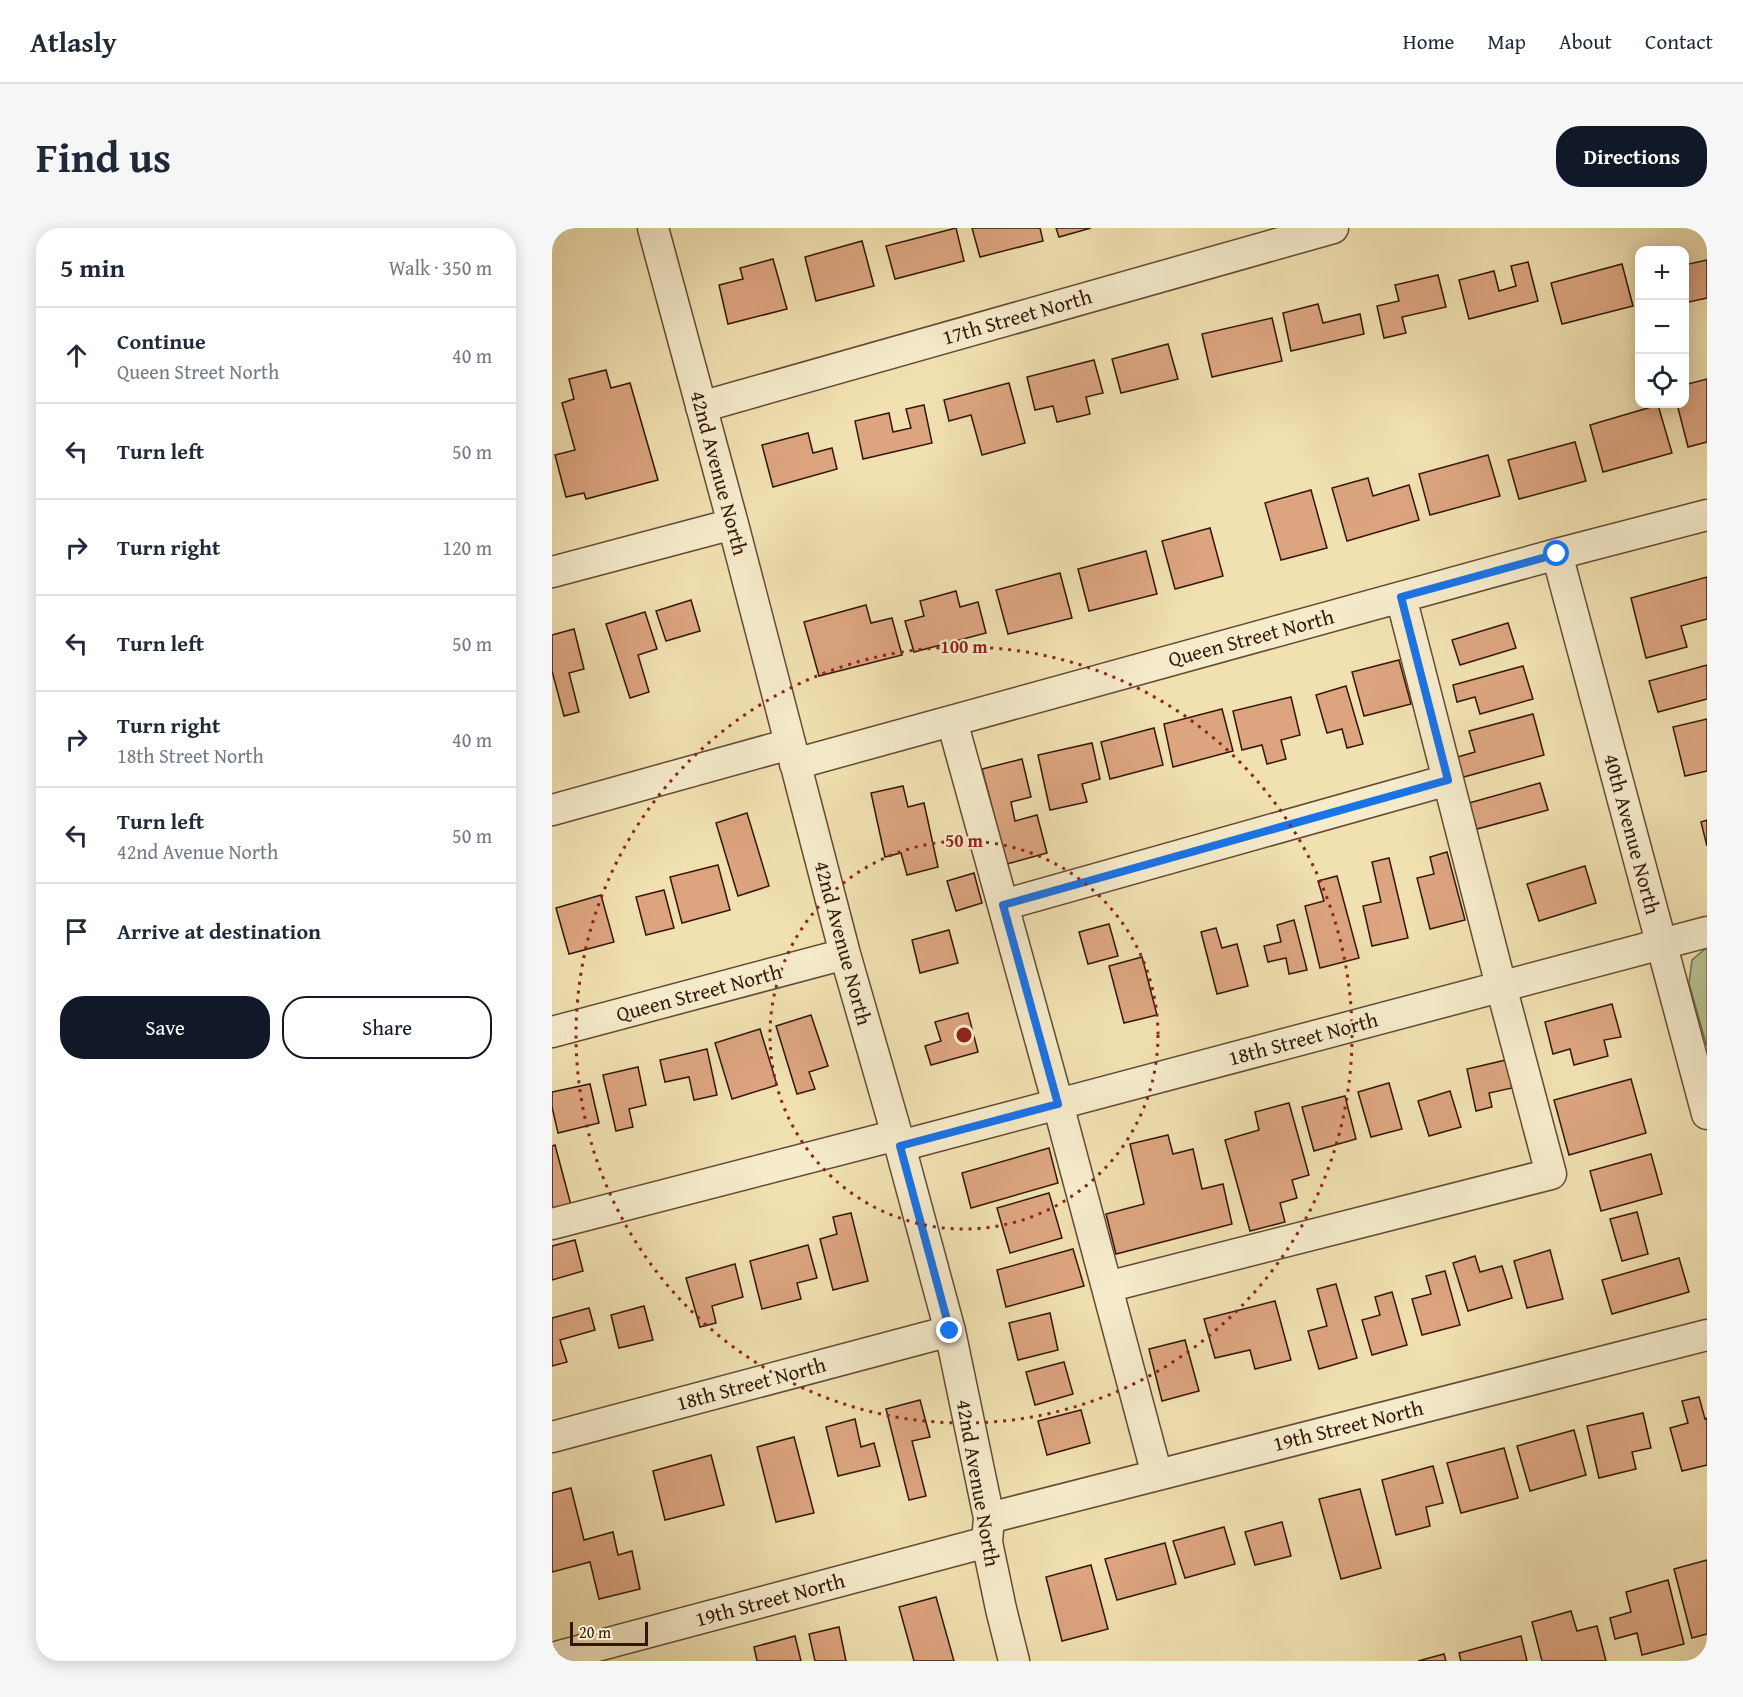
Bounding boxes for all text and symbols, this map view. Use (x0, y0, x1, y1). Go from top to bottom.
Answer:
text: Atlasly (30, 21, 117, 62)
text: Home (1403, 26, 1454, 57)
text: Map (1487, 26, 1526, 57)
text: About (1559, 26, 1612, 57)
text: Contact (1645, 26, 1713, 57)
text: Find us (36, 126, 171, 187)
button: Directions (1556, 126, 1707, 187)
map controls (1635, 246, 1689, 408)
button: + (1635, 246, 1689, 300)
text: 5 min (60, 248, 125, 287)
text: Walk · 350 m (389, 253, 492, 282)
street label: 17th Street North (939, 280, 1095, 353)
button: − (1635, 300, 1689, 354)
text: Continue (117, 325, 206, 357)
icon: ahead (60, 339, 93, 372)
text: 40 m (452, 341, 492, 370)
button: locate (1635, 354, 1689, 408)
text: Queen Street North (117, 357, 279, 386)
street label: 42nd Avenue North (683, 387, 756, 559)
icon: left (60, 435, 93, 468)
text: Turn left (117, 435, 204, 467)
text: 50 m (452, 437, 492, 466)
icon: right (60, 531, 93, 564)
text: Turn right (117, 531, 220, 563)
text: 120 m (442, 533, 492, 562)
route start (1543, 540, 1569, 566)
street label: Queen Street North (1165, 600, 1337, 675)
icon: left (60, 627, 93, 660)
text: Turn left (117, 627, 204, 659)
text: 50 m (452, 629, 492, 658)
text: 100 m (940, 633, 988, 660)
text: Turn right (117, 709, 220, 741)
icon: right (60, 723, 93, 756)
text: 40 m (452, 725, 492, 754)
text: 18th Street North (117, 741, 264, 770)
street label: 40th Avenue North (1596, 750, 1669, 918)
text: Turn left (117, 805, 204, 837)
icon: left (60, 819, 93, 852)
text: 50 m (452, 821, 492, 850)
text: 50 m (945, 827, 984, 854)
text: 42nd Avenue North (117, 837, 278, 866)
street label: 42nd Avenue North (807, 857, 880, 1029)
icon: arrive (60, 915, 93, 948)
text: Arrive at destination (117, 915, 321, 947)
street label: Queen Street North (613, 955, 785, 1030)
button: Save (60, 996, 270, 1059)
button: Share (282, 996, 492, 1059)
street label: 18th Street North (1224, 1004, 1382, 1073)
centre of rings (954, 1025, 974, 1045)
route end (936, 1317, 962, 1343)
street label: 18th Street North (672, 1349, 830, 1418)
street label: 19th Street North (1269, 1392, 1427, 1459)
street label: 42nd Avenue North (949, 1397, 1008, 1569)
street label: 19th Street North (691, 1565, 849, 1634)
scale bar (570, 1619, 648, 1646)
text: 20 m (579, 1620, 611, 1644)

